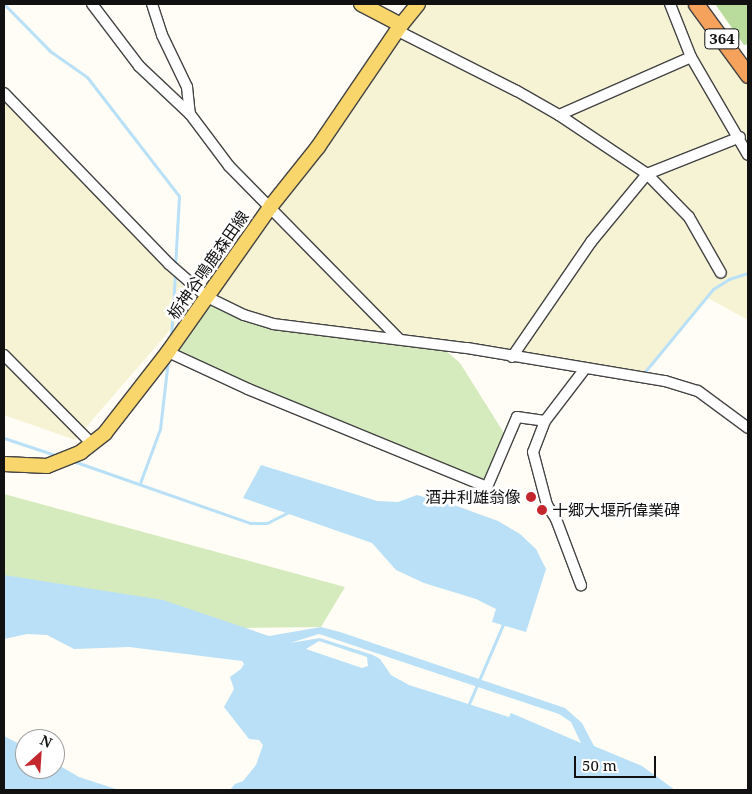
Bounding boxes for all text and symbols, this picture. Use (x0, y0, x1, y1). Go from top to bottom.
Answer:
road number: 364 (703, 26, 741, 52)
street label: 栃神谷鳴鹿森田線 (163, 207, 253, 323)
place label: 酒井利雄翁像 (425, 487, 521, 507)
marker: 酒井利雄翁像 (525, 491, 537, 503)
place label: 十郷大堰所偉業碑 (552, 500, 680, 520)
marker: 十郷大堰所偉業碑 (536, 504, 548, 516)
north arrow (15, 729, 65, 779)
text: N (37, 730, 55, 752)
scale bar (577, 746, 660, 778)
text: 50 m (582, 755, 617, 775)

